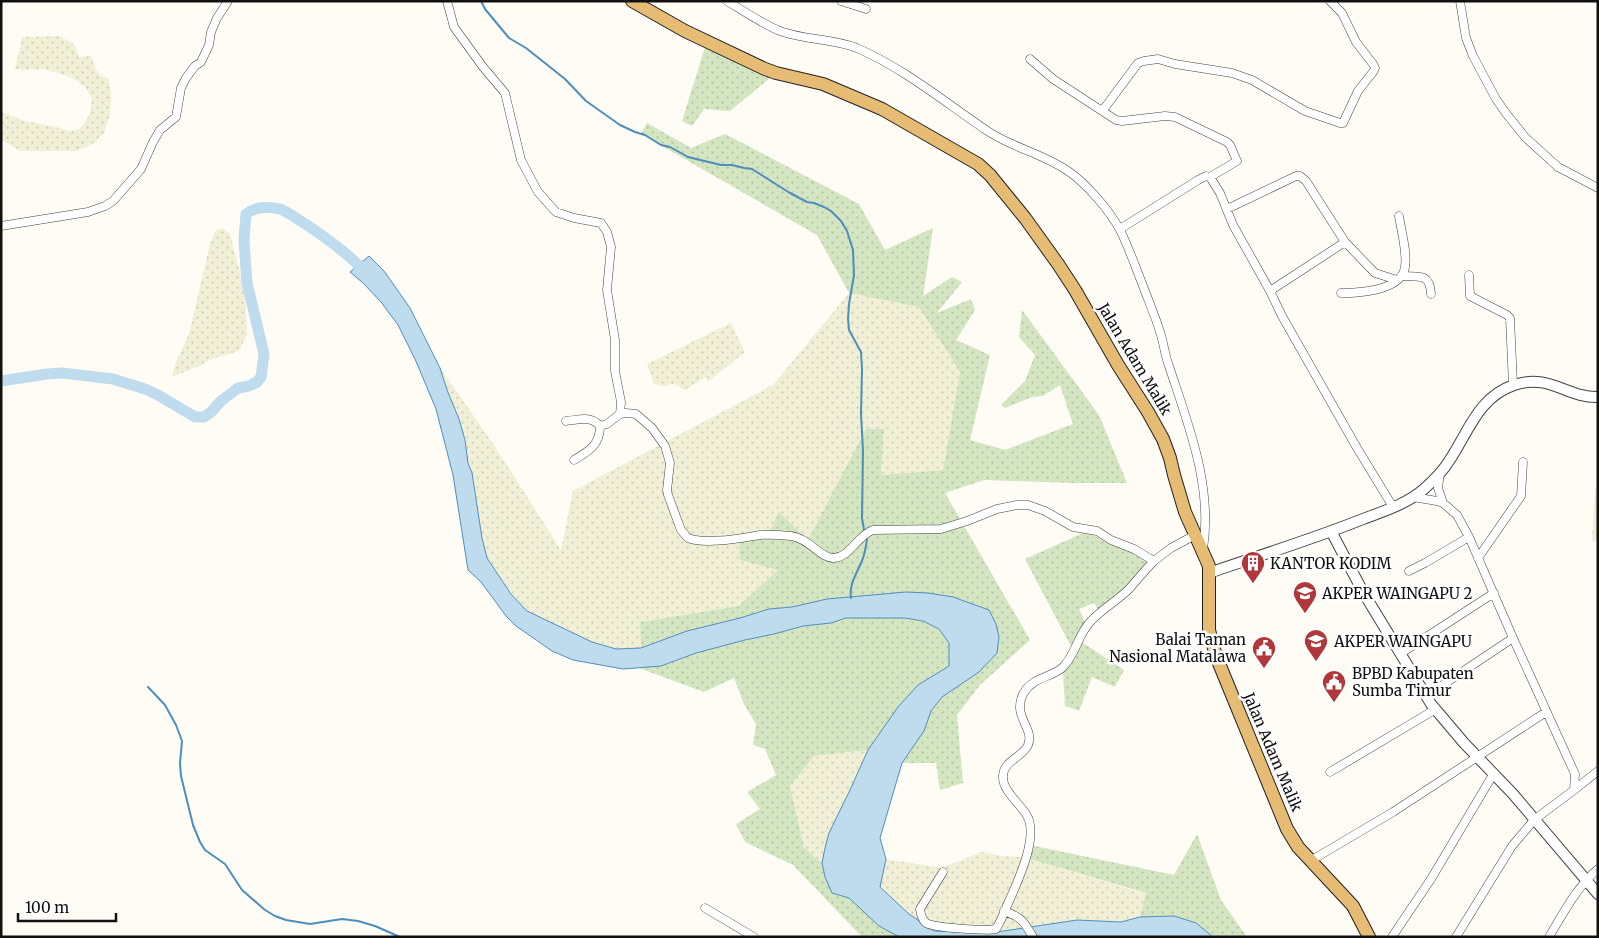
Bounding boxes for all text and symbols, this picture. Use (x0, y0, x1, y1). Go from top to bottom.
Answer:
street label: Jalan Adam Malik (1093, 299, 1176, 419)
building icon: KANTOR KODIM (1240, 550, 1266, 584)
place label: KANTOR KODIM (1270, 554, 1391, 573)
school or university icon: AKPER WAINGAPU 2 (1292, 580, 1318, 614)
place label: AKPER WAINGAPU 2 (1321, 584, 1472, 603)
school or university icon: AKPER WAINGAPU (1303, 628, 1329, 662)
place label: Balai Taman Nasional Matalawa (1109, 630, 1246, 666)
place label: AKPER WAINGAPU (1333, 632, 1472, 651)
public building icon: Balai Taman Nasional Matalawa (1251, 635, 1277, 669)
place label: BPBD Kabupaten Sumba Timur (1352, 664, 1474, 700)
public building icon: BPBD Kabupaten Sumba Timur (1321, 669, 1347, 703)
street label: Jalan Adam Malik (1239, 689, 1307, 815)
scale bar (18, 890, 115, 922)
text: 100 m (25, 898, 69, 917)

